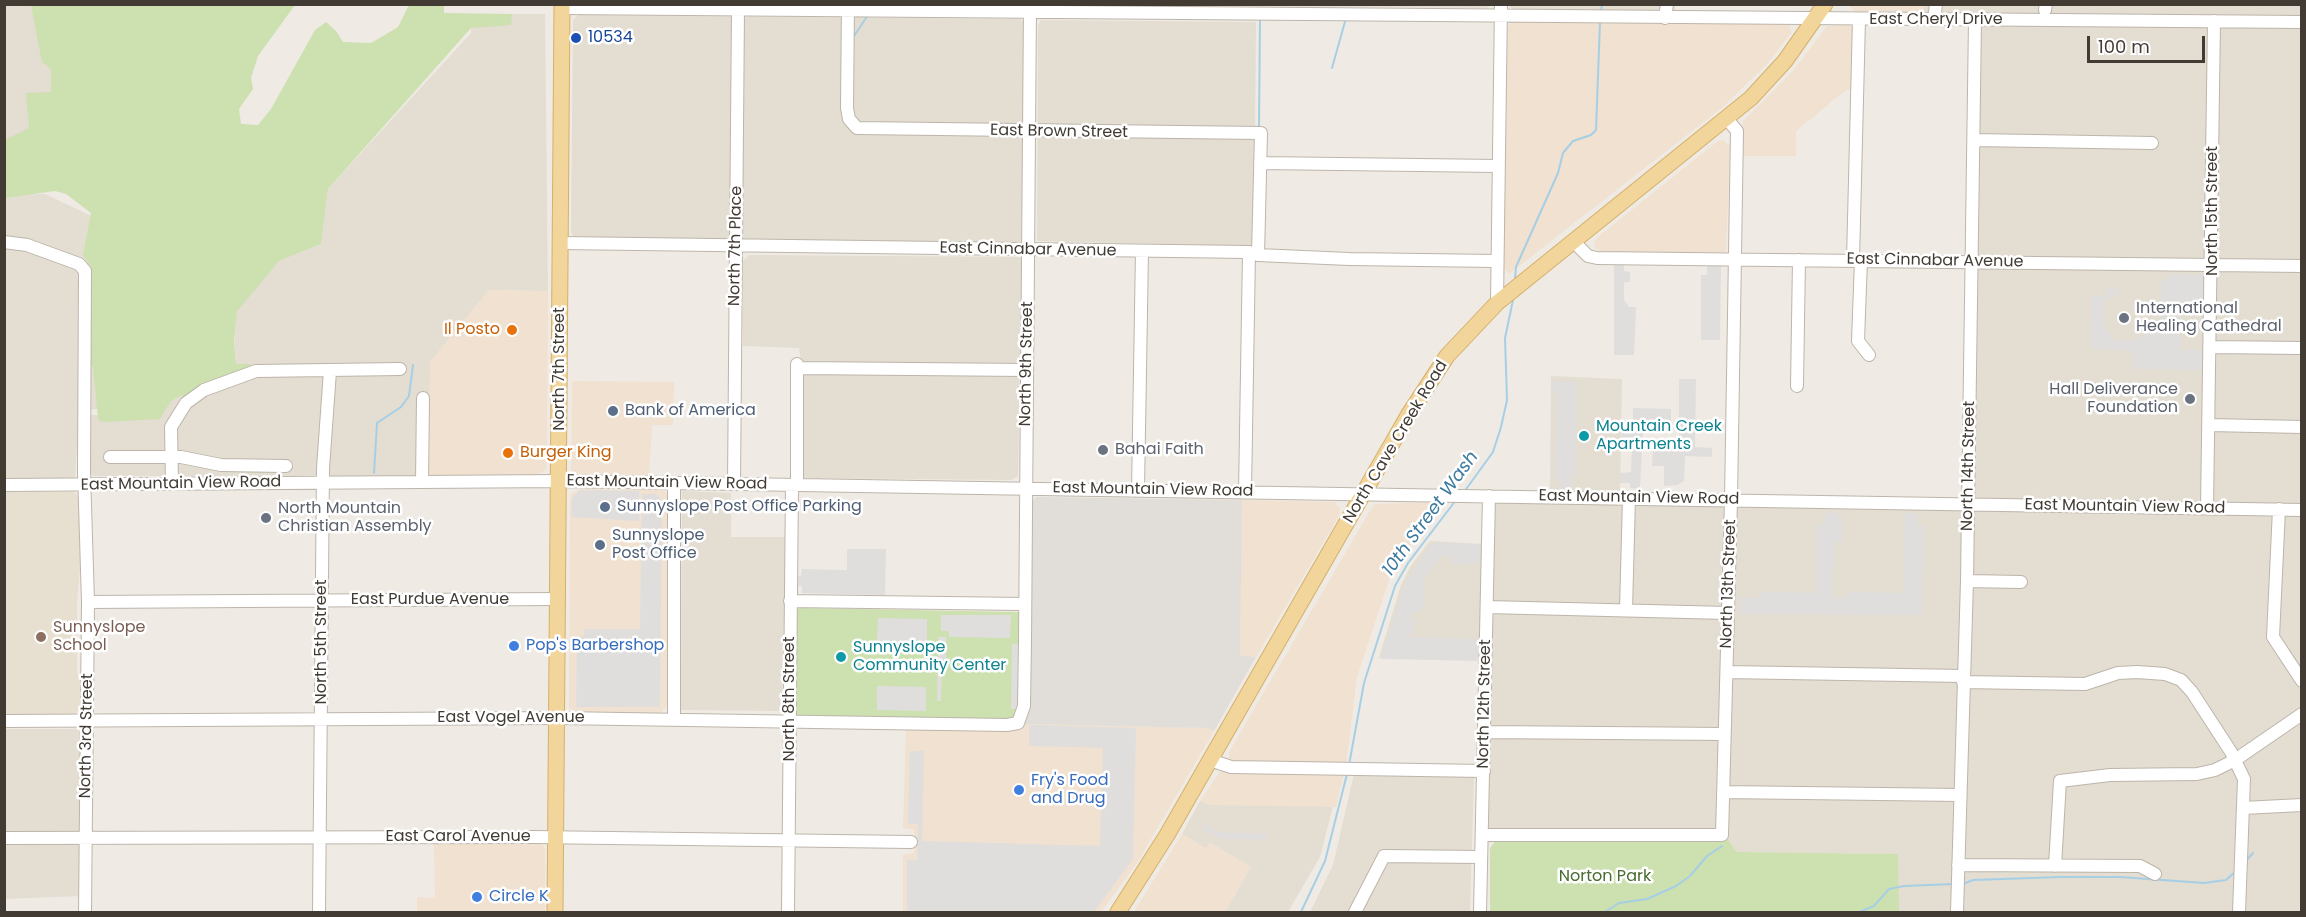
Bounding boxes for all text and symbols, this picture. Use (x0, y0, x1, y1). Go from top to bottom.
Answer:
street label: East Cheryl Drive (1869, 10, 2003, 30)
scale bar (2090, 24, 2208, 62)
place label: 10534 (588, 28, 633, 48)
marker: 10534 (569, 31, 583, 45)
text: 100 m (2098, 34, 2150, 59)
street label: East Brown Street (990, 121, 1128, 143)
street label: North 15th Street (2203, 146, 2223, 276)
street label: North 7th Place (725, 186, 747, 306)
street label: East Cinnabar Avenue (939, 239, 1117, 261)
street label: East Cinnabar Avenue (1846, 250, 2024, 272)
place label: International Healing Cathedral (2136, 299, 2282, 337)
street label: North 9th Street (1016, 301, 1038, 427)
street label: North 7th Street (550, 307, 570, 431)
marker: International Healing Cathedral (2117, 311, 2131, 325)
place label: Il Posto (444, 320, 500, 340)
marker: Il Posto (505, 323, 519, 337)
street label: North Cave Creek Road (1340, 357, 1452, 527)
place label: Hall Deliverance Foundation (2049, 380, 2178, 418)
marker: Hall Deliverance Foundation (2183, 392, 2197, 406)
place label: Bank of America (625, 401, 756, 421)
street label: North 14th Street (1958, 401, 1980, 531)
marker: Bank of America (606, 404, 620, 418)
place label: Mountain Creek Apartments (1596, 417, 1722, 455)
marker: Mountain Creek Apartments (1577, 429, 1591, 443)
place label: Bahai Faith (1115, 440, 1204, 460)
place label: Burger King (520, 443, 612, 463)
marker: Bahai Faith (1096, 443, 1110, 457)
marker: Burger King (501, 446, 515, 460)
water label: 10th Street Wash (1378, 447, 1484, 581)
street label: East Mountain View Road (566, 472, 768, 494)
street label: East Mountain View Road (80, 473, 282, 495)
street label: East Mountain View Road (1052, 479, 1254, 501)
street label: East Mountain View Road (1538, 487, 1740, 509)
street label: East Mountain View Road (2024, 496, 2226, 518)
place label: Sunnyslope Post Office Parking (617, 497, 862, 517)
place label: North Mountain Christian Assembly (278, 499, 432, 537)
marker: Sunnyslope Post Office Parking (598, 500, 612, 514)
marker: North Mountain Christian Assembly (259, 511, 273, 525)
street label: North 13th Street (1717, 519, 1741, 649)
place label: Sunnyslope Post Office (612, 526, 704, 564)
marker: Sunnyslope Post Office (593, 538, 607, 552)
street label: North 5th Street (312, 579, 332, 705)
street label: East Purdue Avenue (351, 590, 509, 610)
place label: Sunnyslope School (53, 618, 145, 656)
marker: Sunnyslope School (34, 630, 48, 644)
place label: Pop's Barbershop (526, 636, 664, 656)
street label: North 8th Street (780, 636, 800, 762)
place label: Sunnyslope Community Center (853, 638, 1006, 676)
marker: Pop's Barbershop (507, 639, 521, 653)
street label: North 12th Street (1474, 639, 1496, 769)
marker: Sunnyslope Community Center (834, 650, 848, 664)
street label: North 3rd Street (76, 673, 98, 799)
street label: East Vogel Avenue (437, 708, 585, 728)
place label: Fry's Food and Drug (1031, 771, 1109, 809)
marker: Fry's Food and Drug (1012, 783, 1026, 797)
street label: East Carol Avenue (385, 827, 531, 847)
park label: Norton Park (1559, 867, 1651, 887)
place label: Circle K (489, 887, 549, 907)
marker: Circle K (470, 890, 484, 904)

